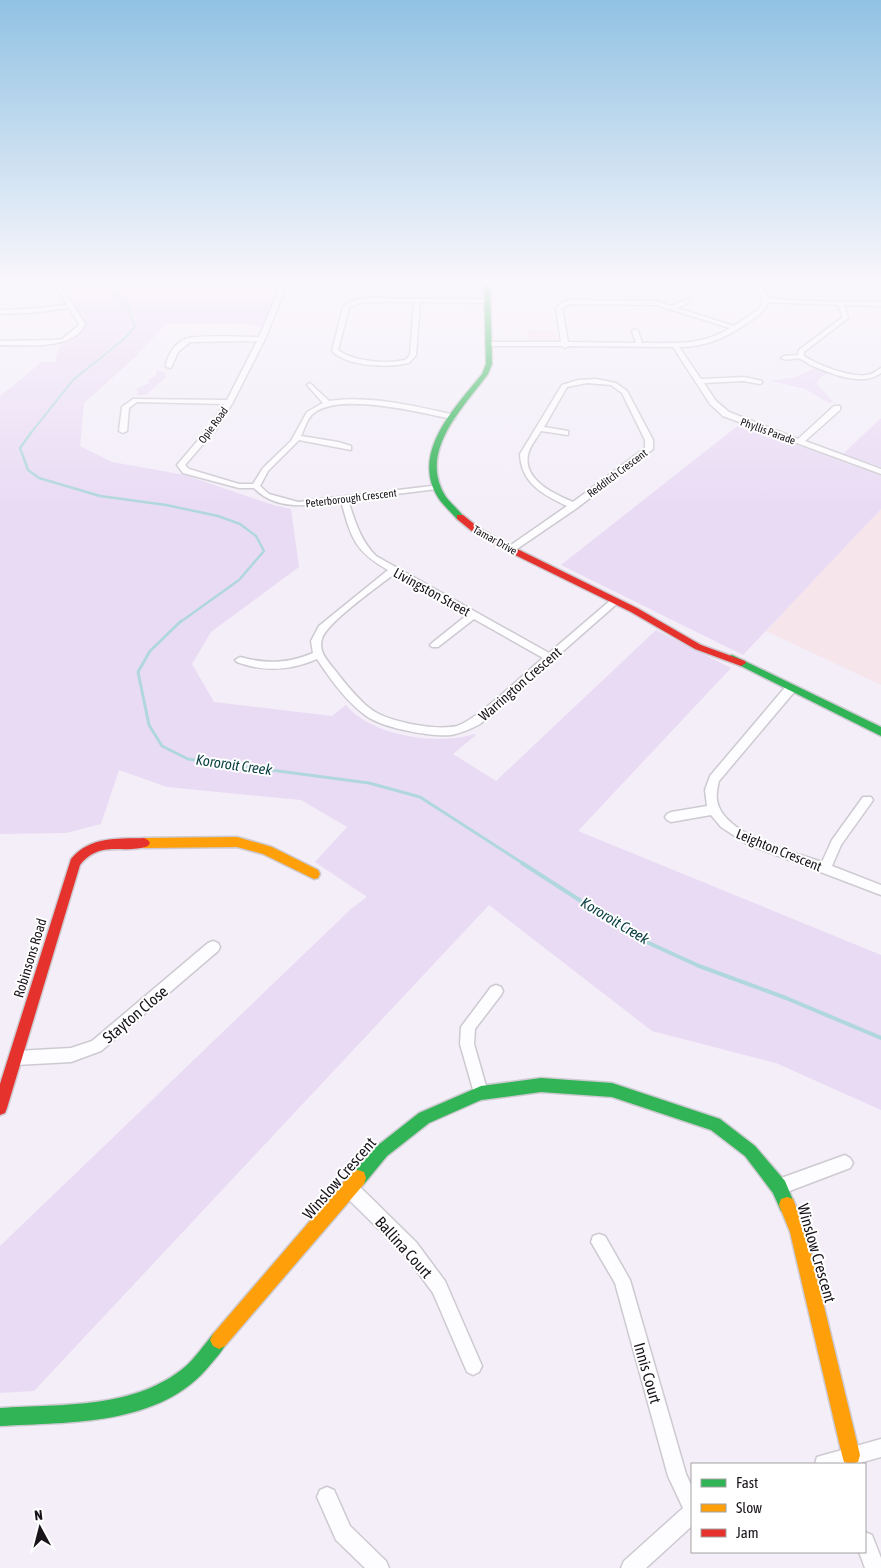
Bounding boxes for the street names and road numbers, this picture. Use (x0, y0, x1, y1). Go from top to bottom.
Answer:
street label: Opie Road (196, 405, 230, 445)
street label: Phyllis Parade (739, 416, 797, 446)
street label: Redditch Crescent (585, 447, 649, 499)
street label: Peterborough Crescent (305, 486, 397, 510)
street label: Tamar Drive (471, 523, 519, 557)
street label: Livingston Street (391, 564, 473, 620)
street label: Warrington Crescent (476, 644, 564, 724)
street label: Leighton Crescent (734, 826, 824, 874)
street label: Robinsons Road (10, 916, 50, 1000)
street label: Stayton Close (99, 982, 172, 1047)
street label: Winslow Crescent (299, 1133, 380, 1222)
street label: Winslow Crescent (794, 1201, 840, 1305)
street label: Ballina Court (372, 1213, 436, 1282)
street label: Innis Court (631, 1340, 665, 1406)

